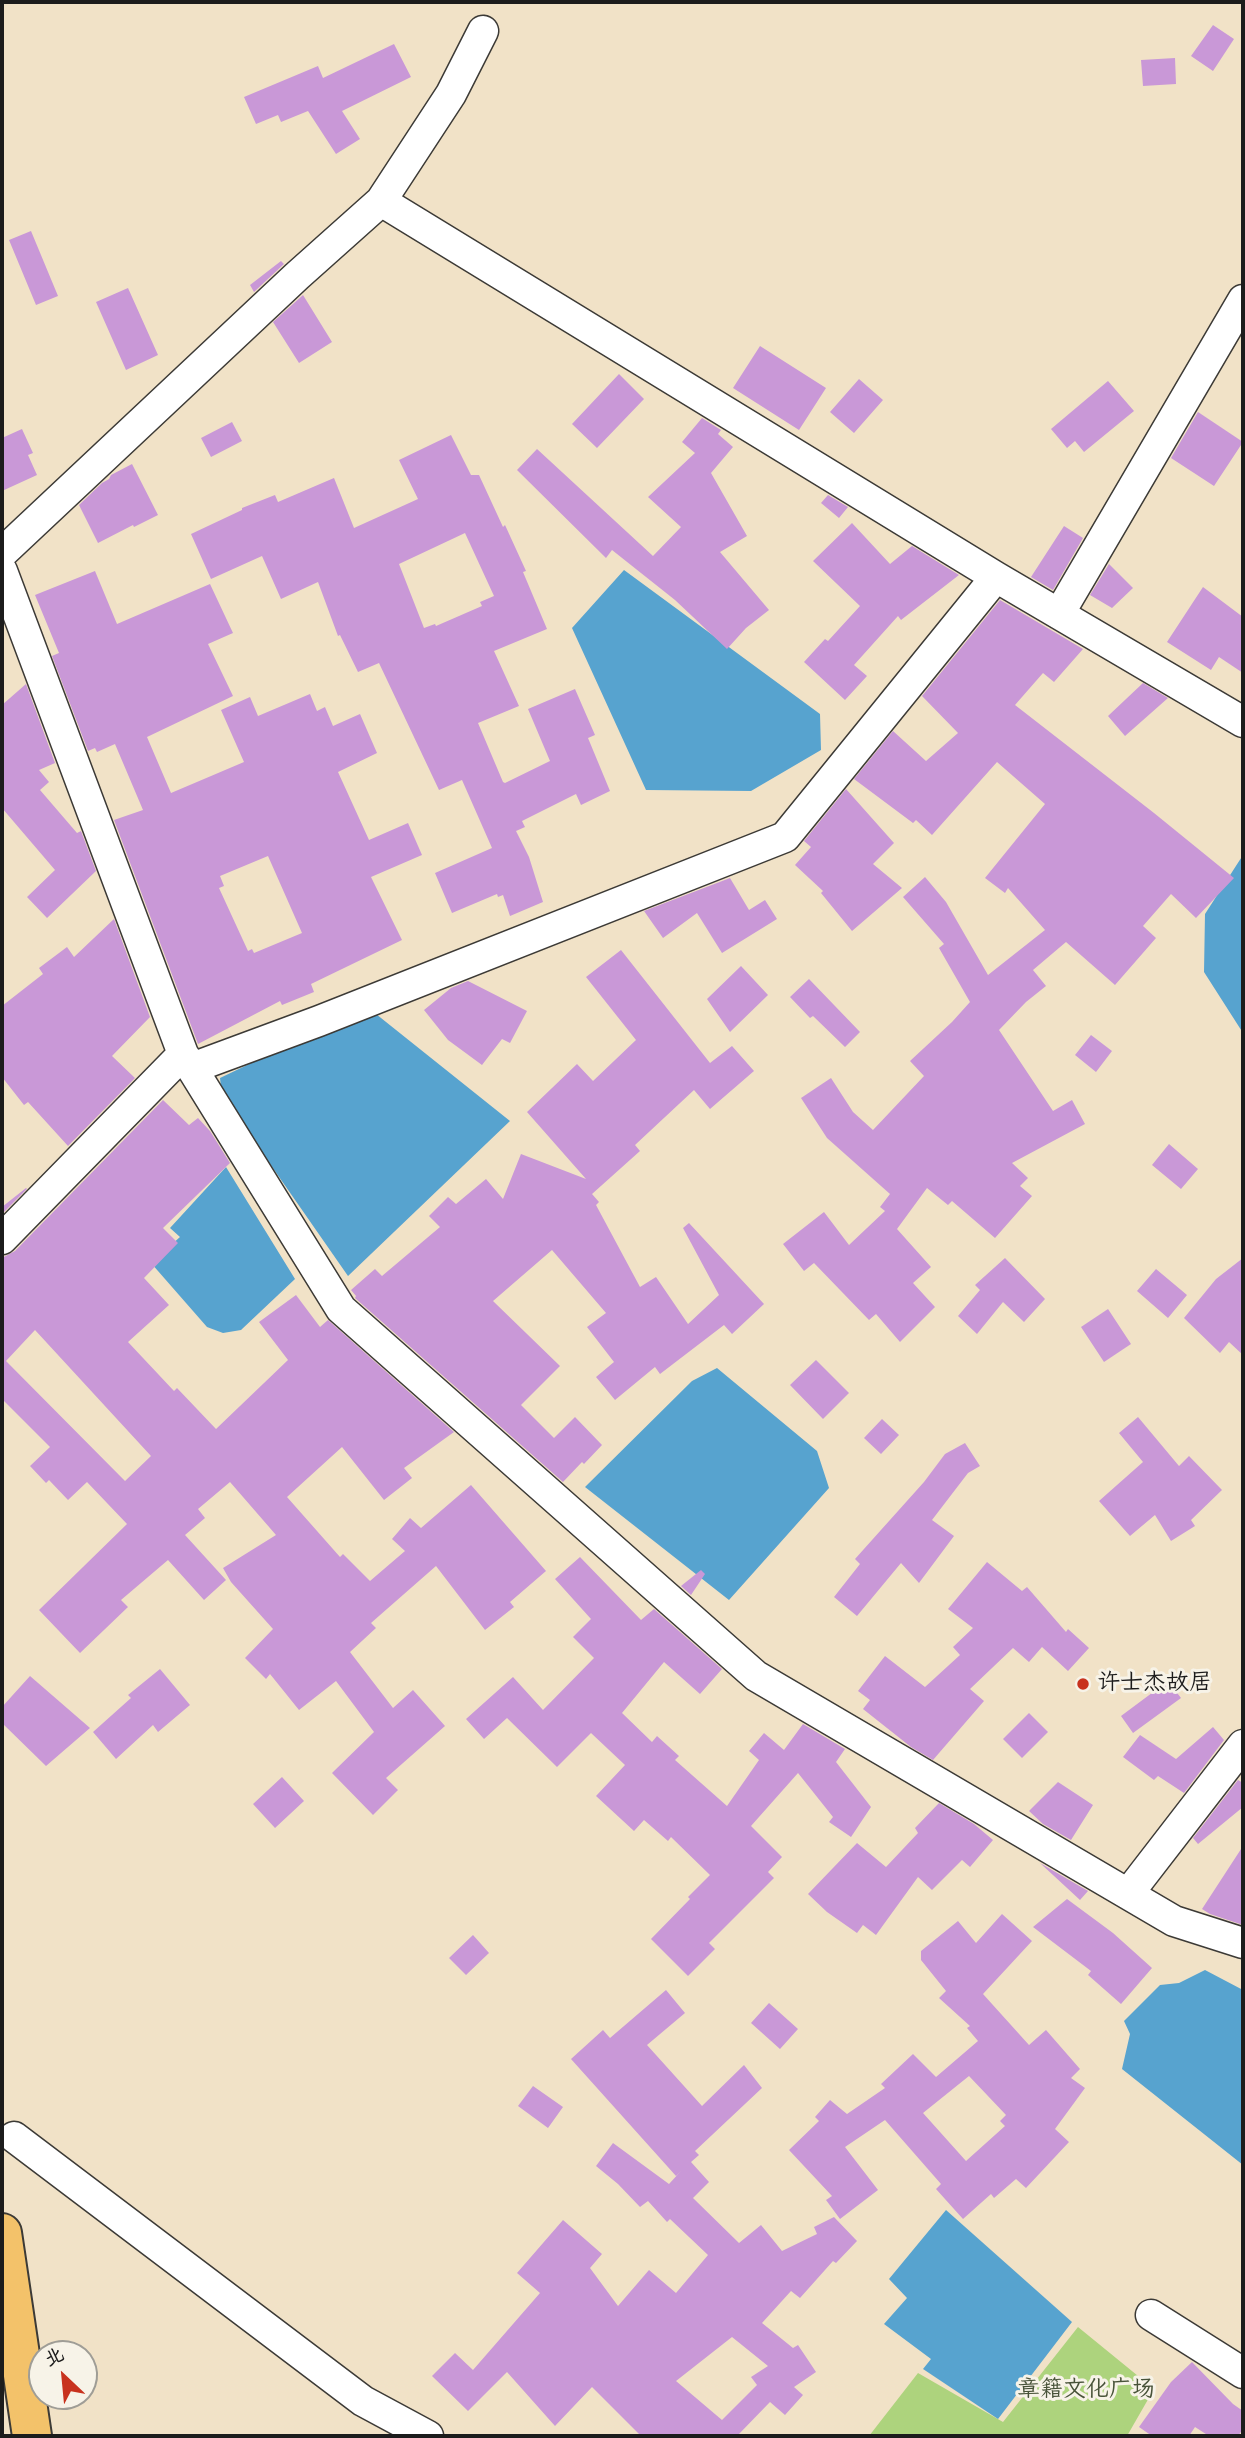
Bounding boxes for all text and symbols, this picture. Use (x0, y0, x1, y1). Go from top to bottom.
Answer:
place label: 许士杰故居 (1097, 1670, 1212, 1698)
marker: 许士杰故居 (1075, 1676, 1091, 1692)
north arrow (28, 2340, 98, 2410)
text: 北 (40, 2342, 68, 2373)
park label: 章籍文化广场 (1017, 2377, 1155, 2405)

